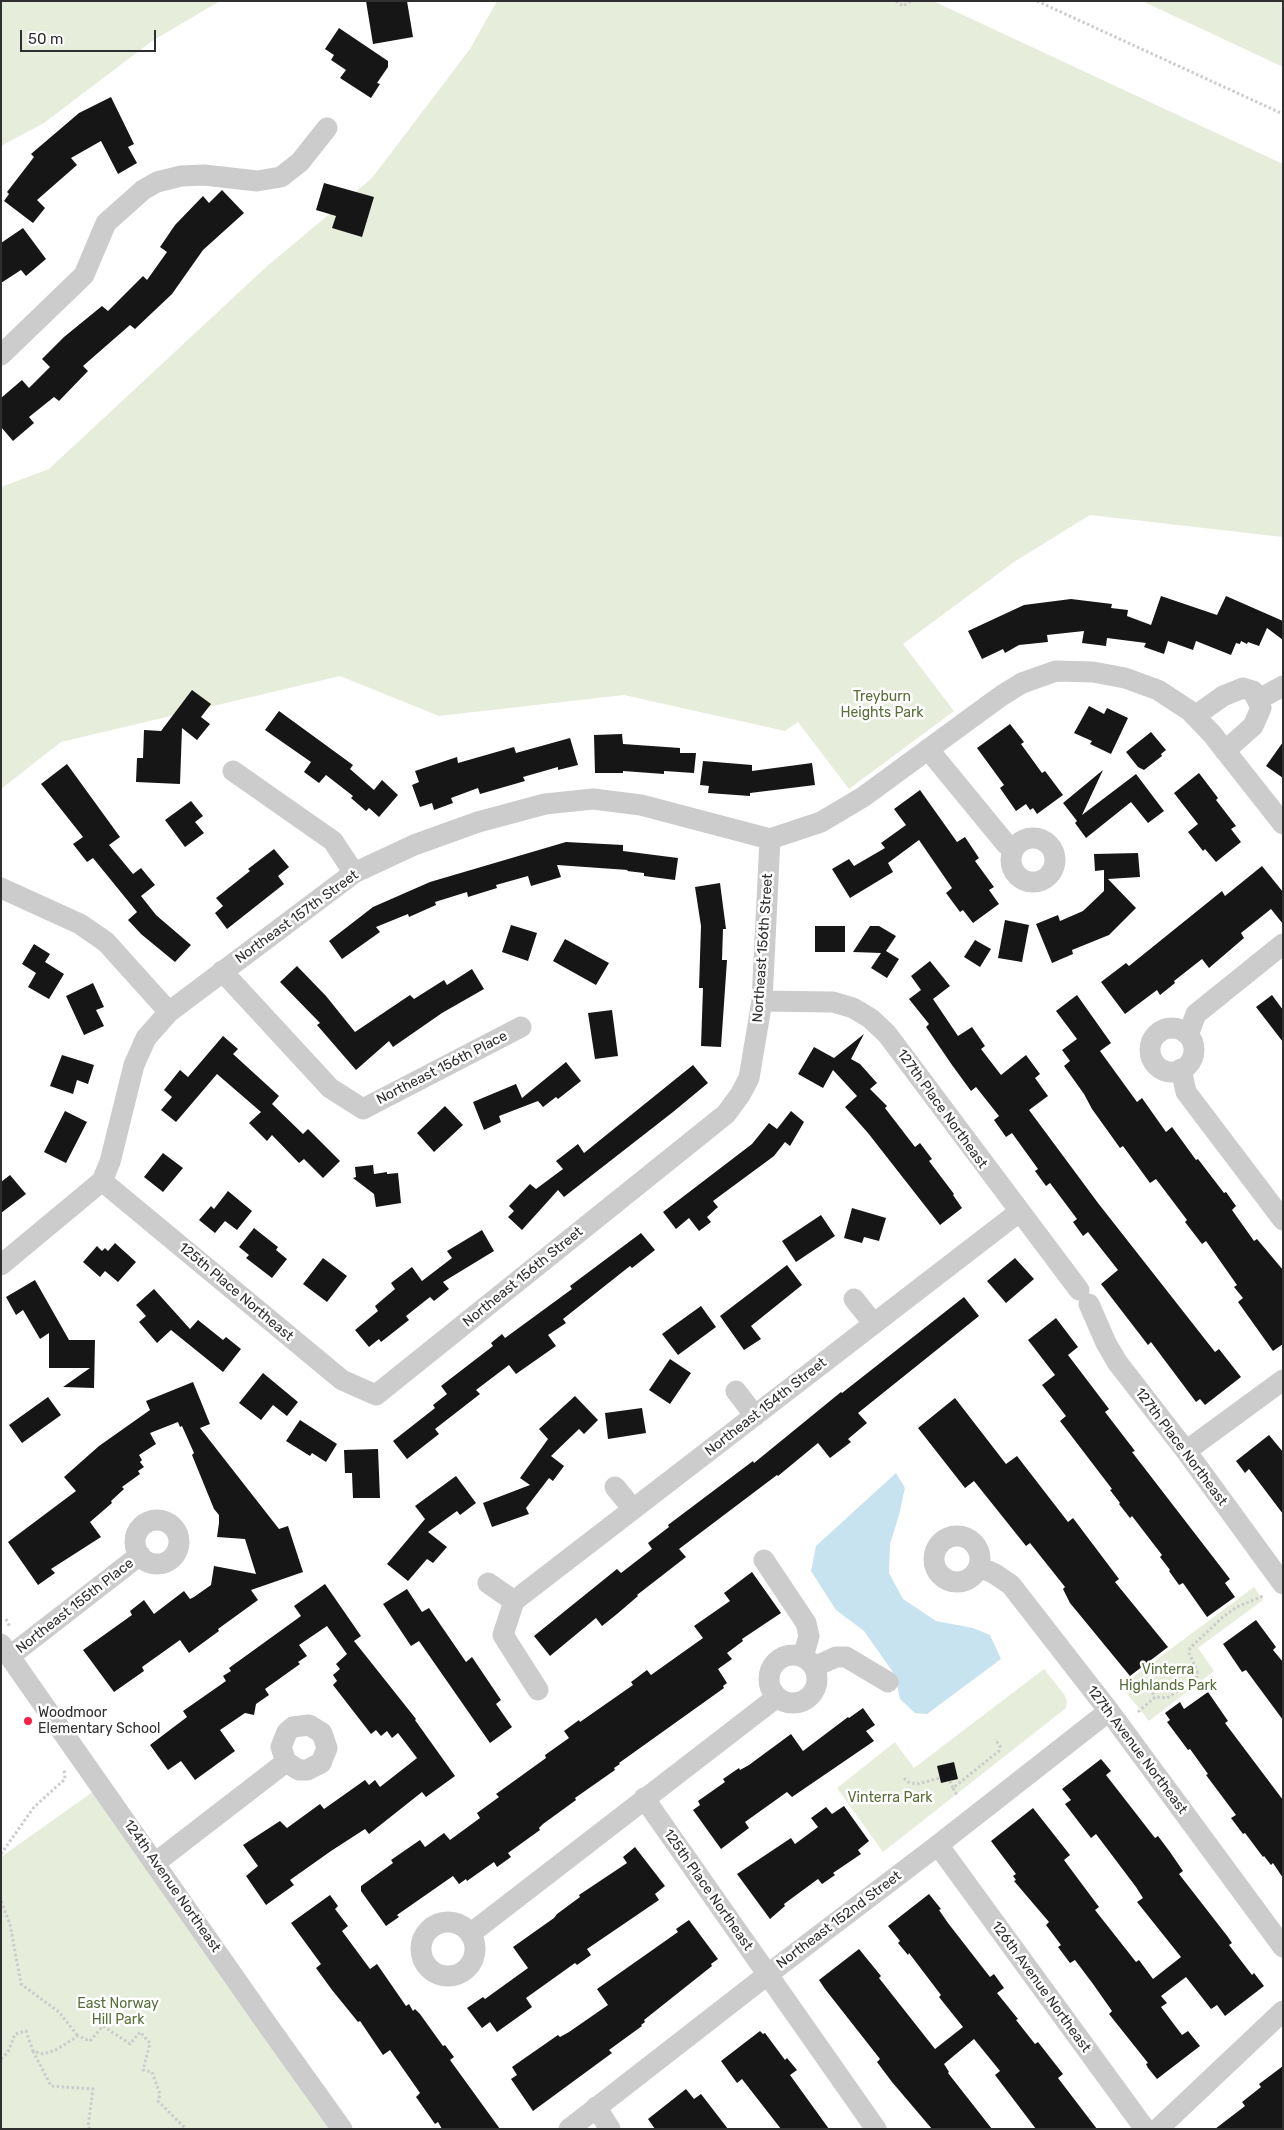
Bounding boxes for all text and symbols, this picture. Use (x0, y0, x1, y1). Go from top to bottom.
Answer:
scale bar (22, 20, 159, 52)
text: 50 m (28, 30, 63, 48)
park label: Treyburn Heights Park (840, 689, 924, 722)
street label: Northeast 157th Street (232, 867, 362, 967)
street label: Northeast 156th Street (749, 873, 777, 1023)
street label: Northeast 156th Place (374, 1028, 510, 1108)
street label: 127th Place Northeast (893, 1046, 991, 1172)
street label: Northeast 156th Street (460, 1223, 586, 1331)
street label: 125th Place Northeast (175, 1239, 297, 1345)
street label: Northeast 154th Street (702, 1354, 830, 1460)
street label: 127th Place Northeast (1131, 1385, 1231, 1509)
street label: Northeast 155th Place (13, 1555, 137, 1657)
park label: Vinterra Highlands Park (1119, 1662, 1217, 1694)
street label: 127th Avenue Northeast (1083, 1682, 1191, 1818)
place label: Woodmoor Elementary School (38, 1705, 161, 1738)
marker: Woodmoor Elementary School (22, 1715, 34, 1727)
park label: Vinterra Park (847, 1790, 933, 1806)
street label: 124th Avenue Northeast (120, 1817, 224, 1955)
street label: 125th Place Northeast (660, 1826, 756, 1954)
street label: Northeast 152nd Street (773, 1868, 905, 1972)
street label: 126th Avenue Northeast (988, 1918, 1094, 2056)
park label: East Norway Hill Park (77, 1996, 159, 2028)

